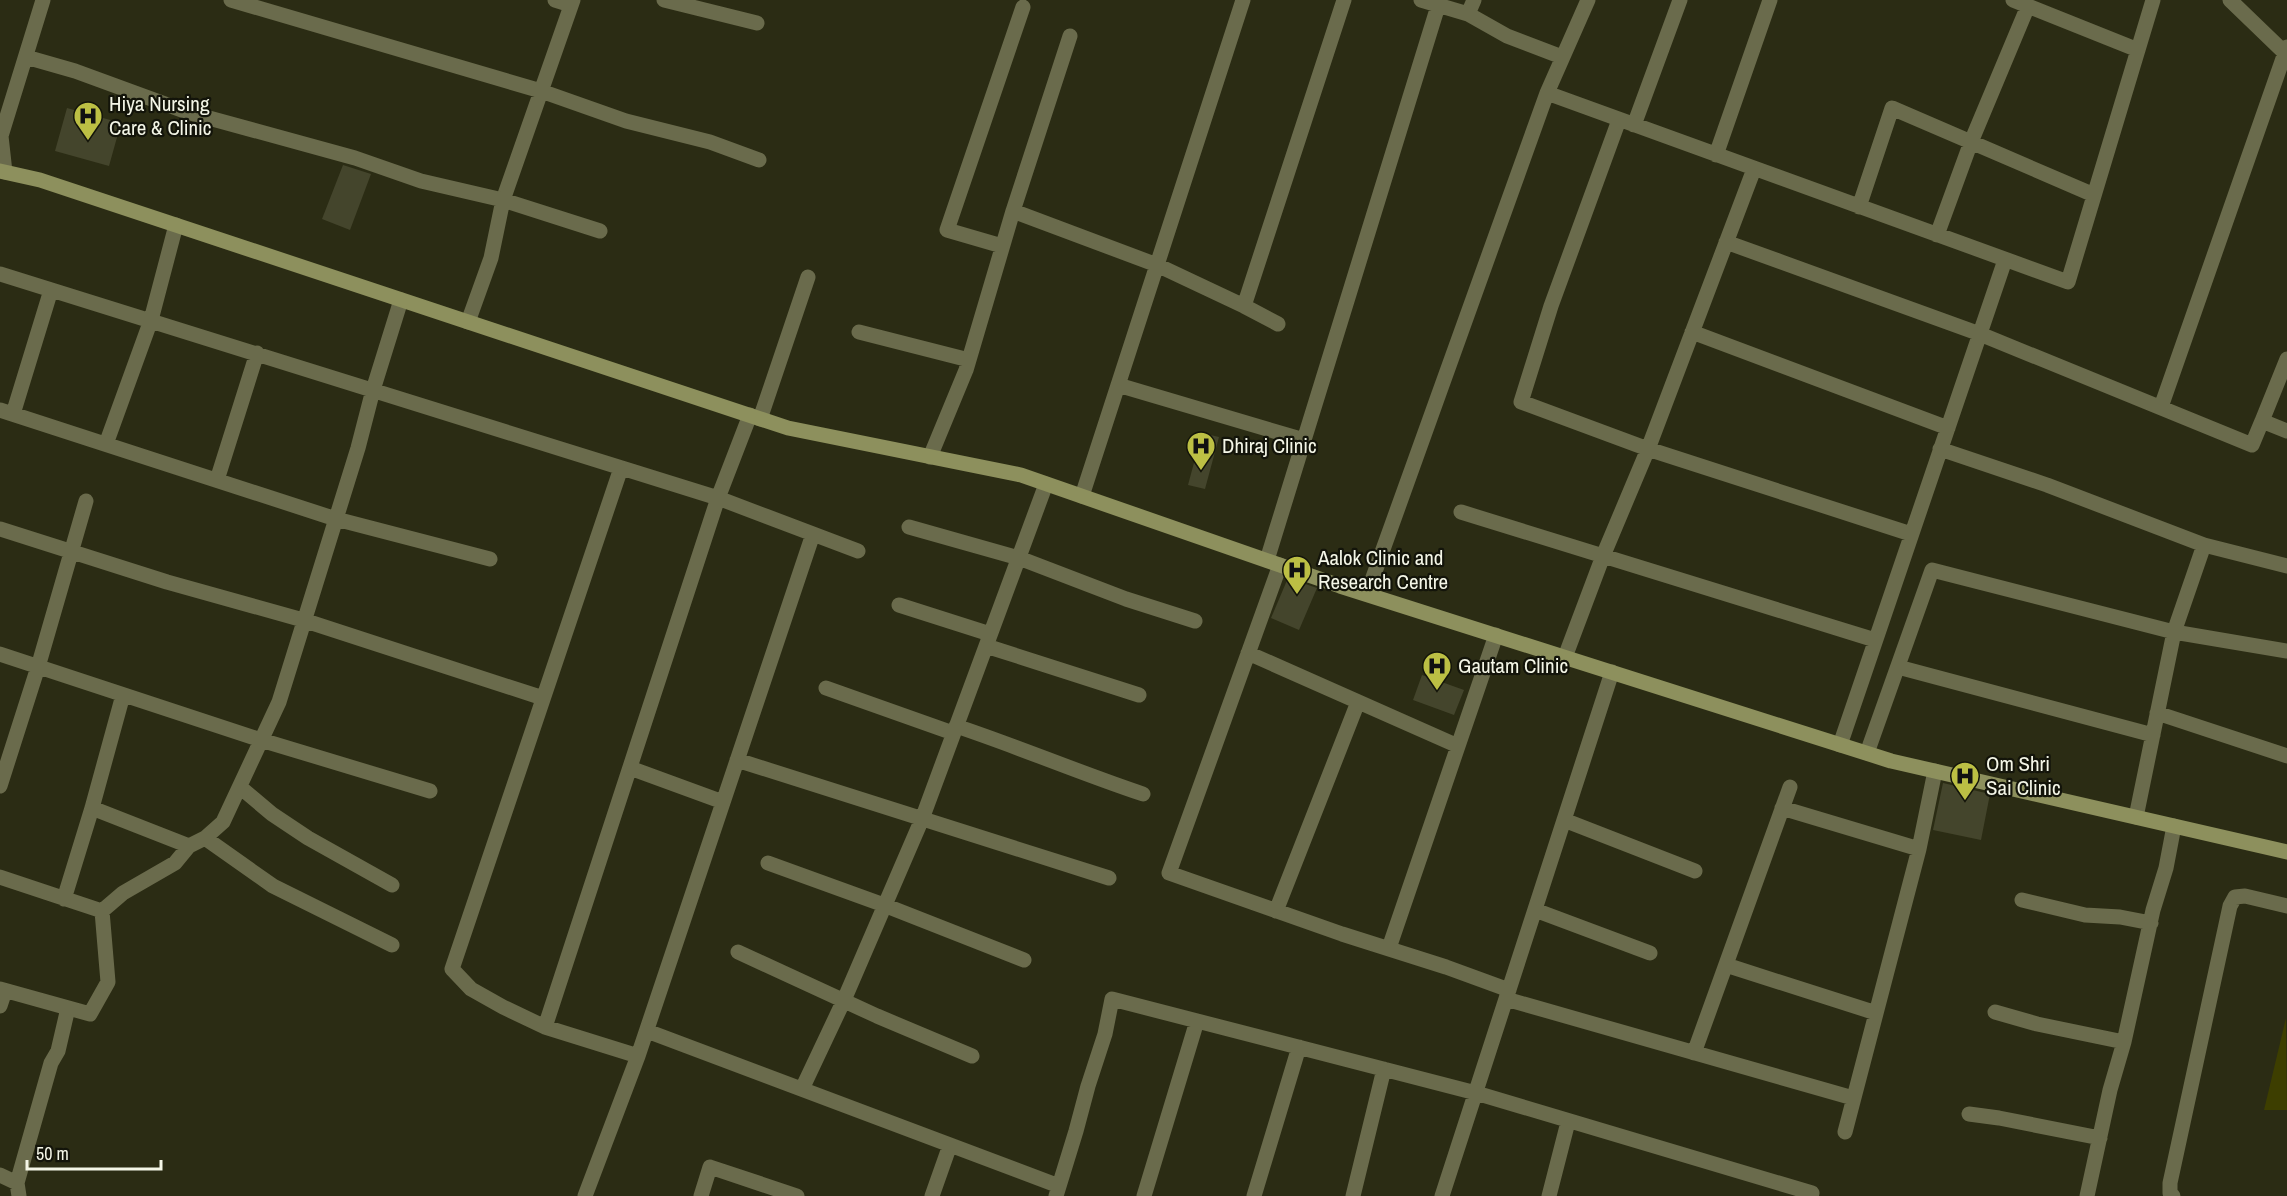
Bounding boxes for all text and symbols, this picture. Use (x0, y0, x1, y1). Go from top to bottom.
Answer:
place label: Hiya Nursing Care & Clinic (109, 89, 211, 142)
hospital icon: Hiya Nursing Care & Clinic (72, 100, 104, 142)
hospital icon: Dhiraj Clinic (1185, 430, 1217, 472)
place label: Dhiraj Clinic (1222, 431, 1317, 460)
place label: Aalok Clinic and Research Centre (1317, 543, 1448, 596)
hospital icon: Aalok Clinic and Research Centre (1281, 554, 1313, 596)
hospital icon: Gautam Clinic (1421, 650, 1453, 692)
place label: Gautam Clinic (1458, 651, 1568, 680)
place label: Om Shri Sai Clinic (1986, 749, 2061, 802)
hospital icon: Om Shri Sai Clinic (1949, 760, 1981, 802)
scale bar (27, 1133, 160, 1171)
text: 50 m (36, 1141, 69, 1166)

